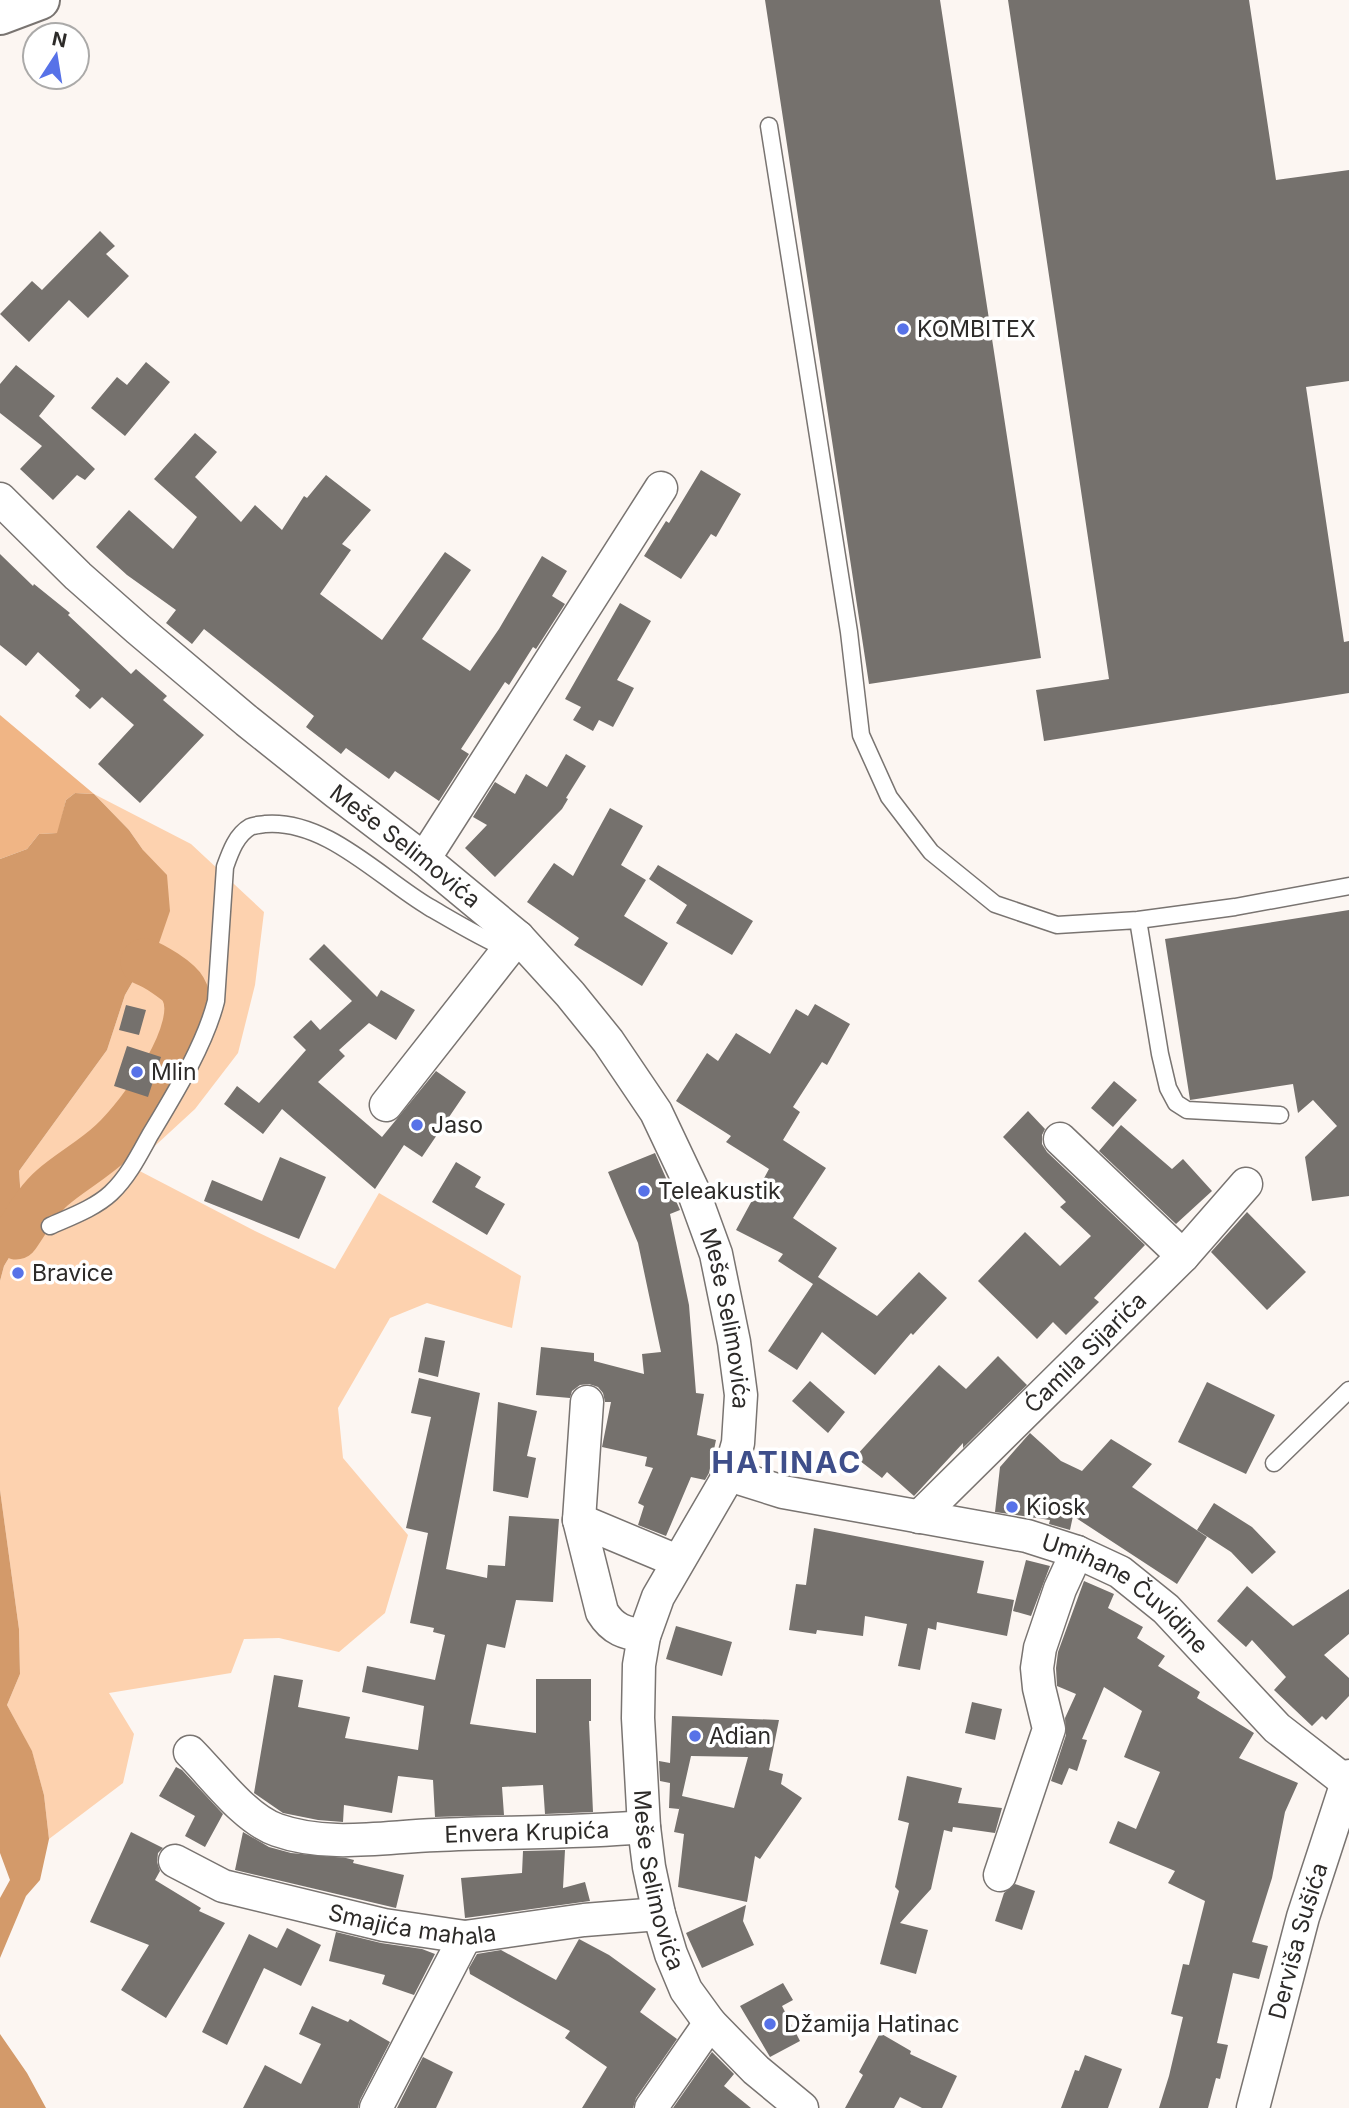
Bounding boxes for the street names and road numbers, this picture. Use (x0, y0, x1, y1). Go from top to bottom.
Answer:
street label: Meše Selimovića (324, 778, 486, 914)
street label: Meše Selimovića (694, 1224, 755, 1410)
street label: Ćamila Sijarića (1019, 1286, 1152, 1419)
street label: Umihane Čuvidine (1038, 1528, 1214, 1659)
street label: Meše Selimovića (628, 1789, 690, 1975)
street label: Envera Krupića (444, 1816, 610, 1849)
street label: Derviša Sušića (1263, 1859, 1334, 2022)
street label: Smajića mahala (326, 1898, 498, 1951)

